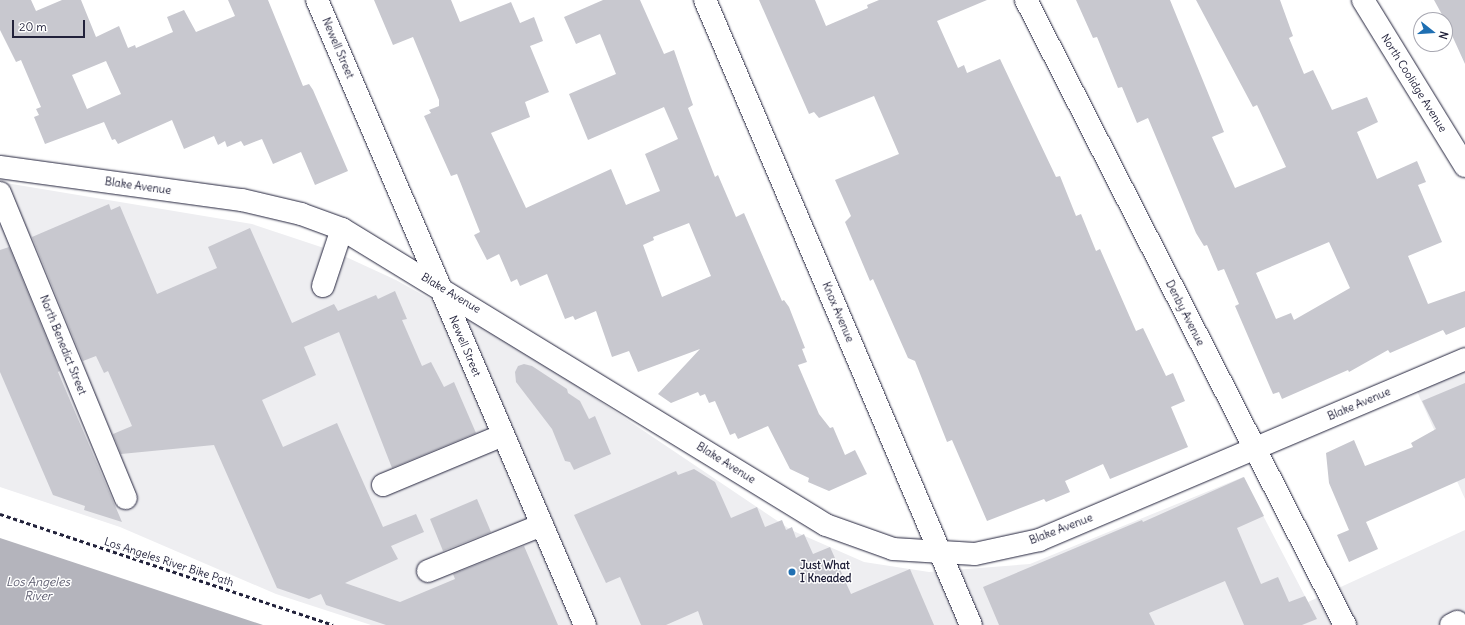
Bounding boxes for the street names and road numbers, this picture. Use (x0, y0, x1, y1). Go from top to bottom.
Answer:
street label: Newell Street (319, 16, 357, 80)
street label: North Coolidge Avenue (1378, 31, 1450, 135)
street label: Blake Avenue (104, 175, 172, 197)
street label: Blake Avenue (419, 270, 483, 316)
street label: Denby Avenue (1163, 278, 1207, 348)
street label: Knox Avenue (819, 280, 857, 344)
street label: North Benedict Street (37, 293, 89, 397)
street label: Newell Street (446, 314, 484, 378)
street label: Blake Avenue (1326, 385, 1392, 423)
street label: Blake Avenue (694, 440, 758, 486)
street label: Blake Avenue (1027, 511, 1095, 547)
street label: Los Angeles River Bike Path (103, 535, 235, 589)

